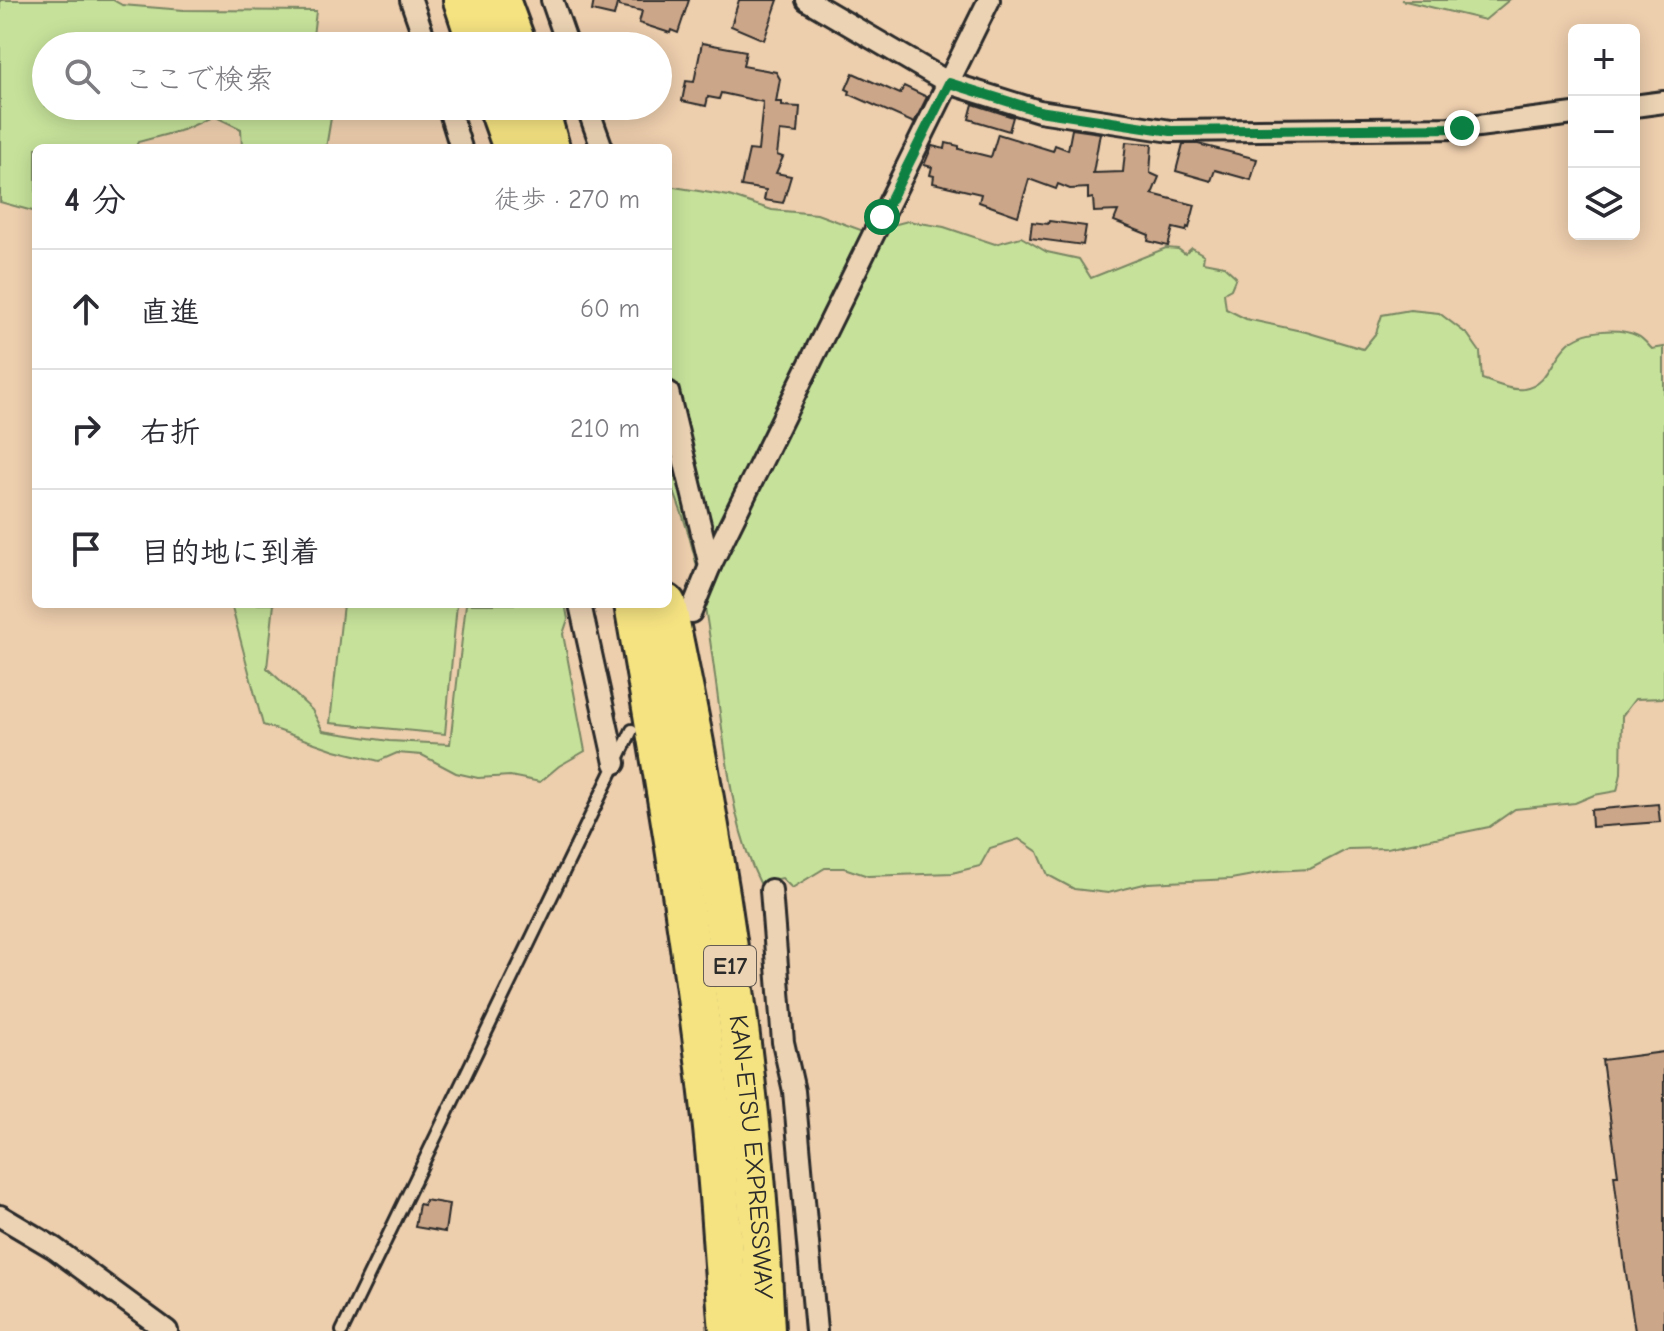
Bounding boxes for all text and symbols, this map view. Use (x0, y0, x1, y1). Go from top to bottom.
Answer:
map controls (1568, 24, 1640, 240)
button: + (1568, 24, 1640, 96)
search box (32, 32, 672, 120)
icon: search (60, 54, 104, 98)
text: ここで検索 (124, 62, 274, 97)
button: − (1568, 96, 1640, 168)
route end (1444, 110, 1480, 146)
button: layers (1568, 168, 1640, 240)
text: 4 分 (64, 180, 126, 220)
text: 徒歩 · 270 m (494, 185, 640, 215)
route start (864, 199, 900, 235)
icon: ahead (64, 287, 108, 331)
text: 60 m (580, 294, 640, 324)
text: 直進 (140, 295, 200, 330)
icon: right (64, 407, 108, 451)
text: 210 m (570, 414, 640, 444)
text: 右折 (140, 415, 200, 450)
icon: arrive (64, 527, 108, 571)
text: 目的地に到着 (140, 535, 320, 570)
road number: E17 (704, 946, 756, 986)
street label: KAN-ETSU EXPRESSWAY (723, 1013, 779, 1301)

